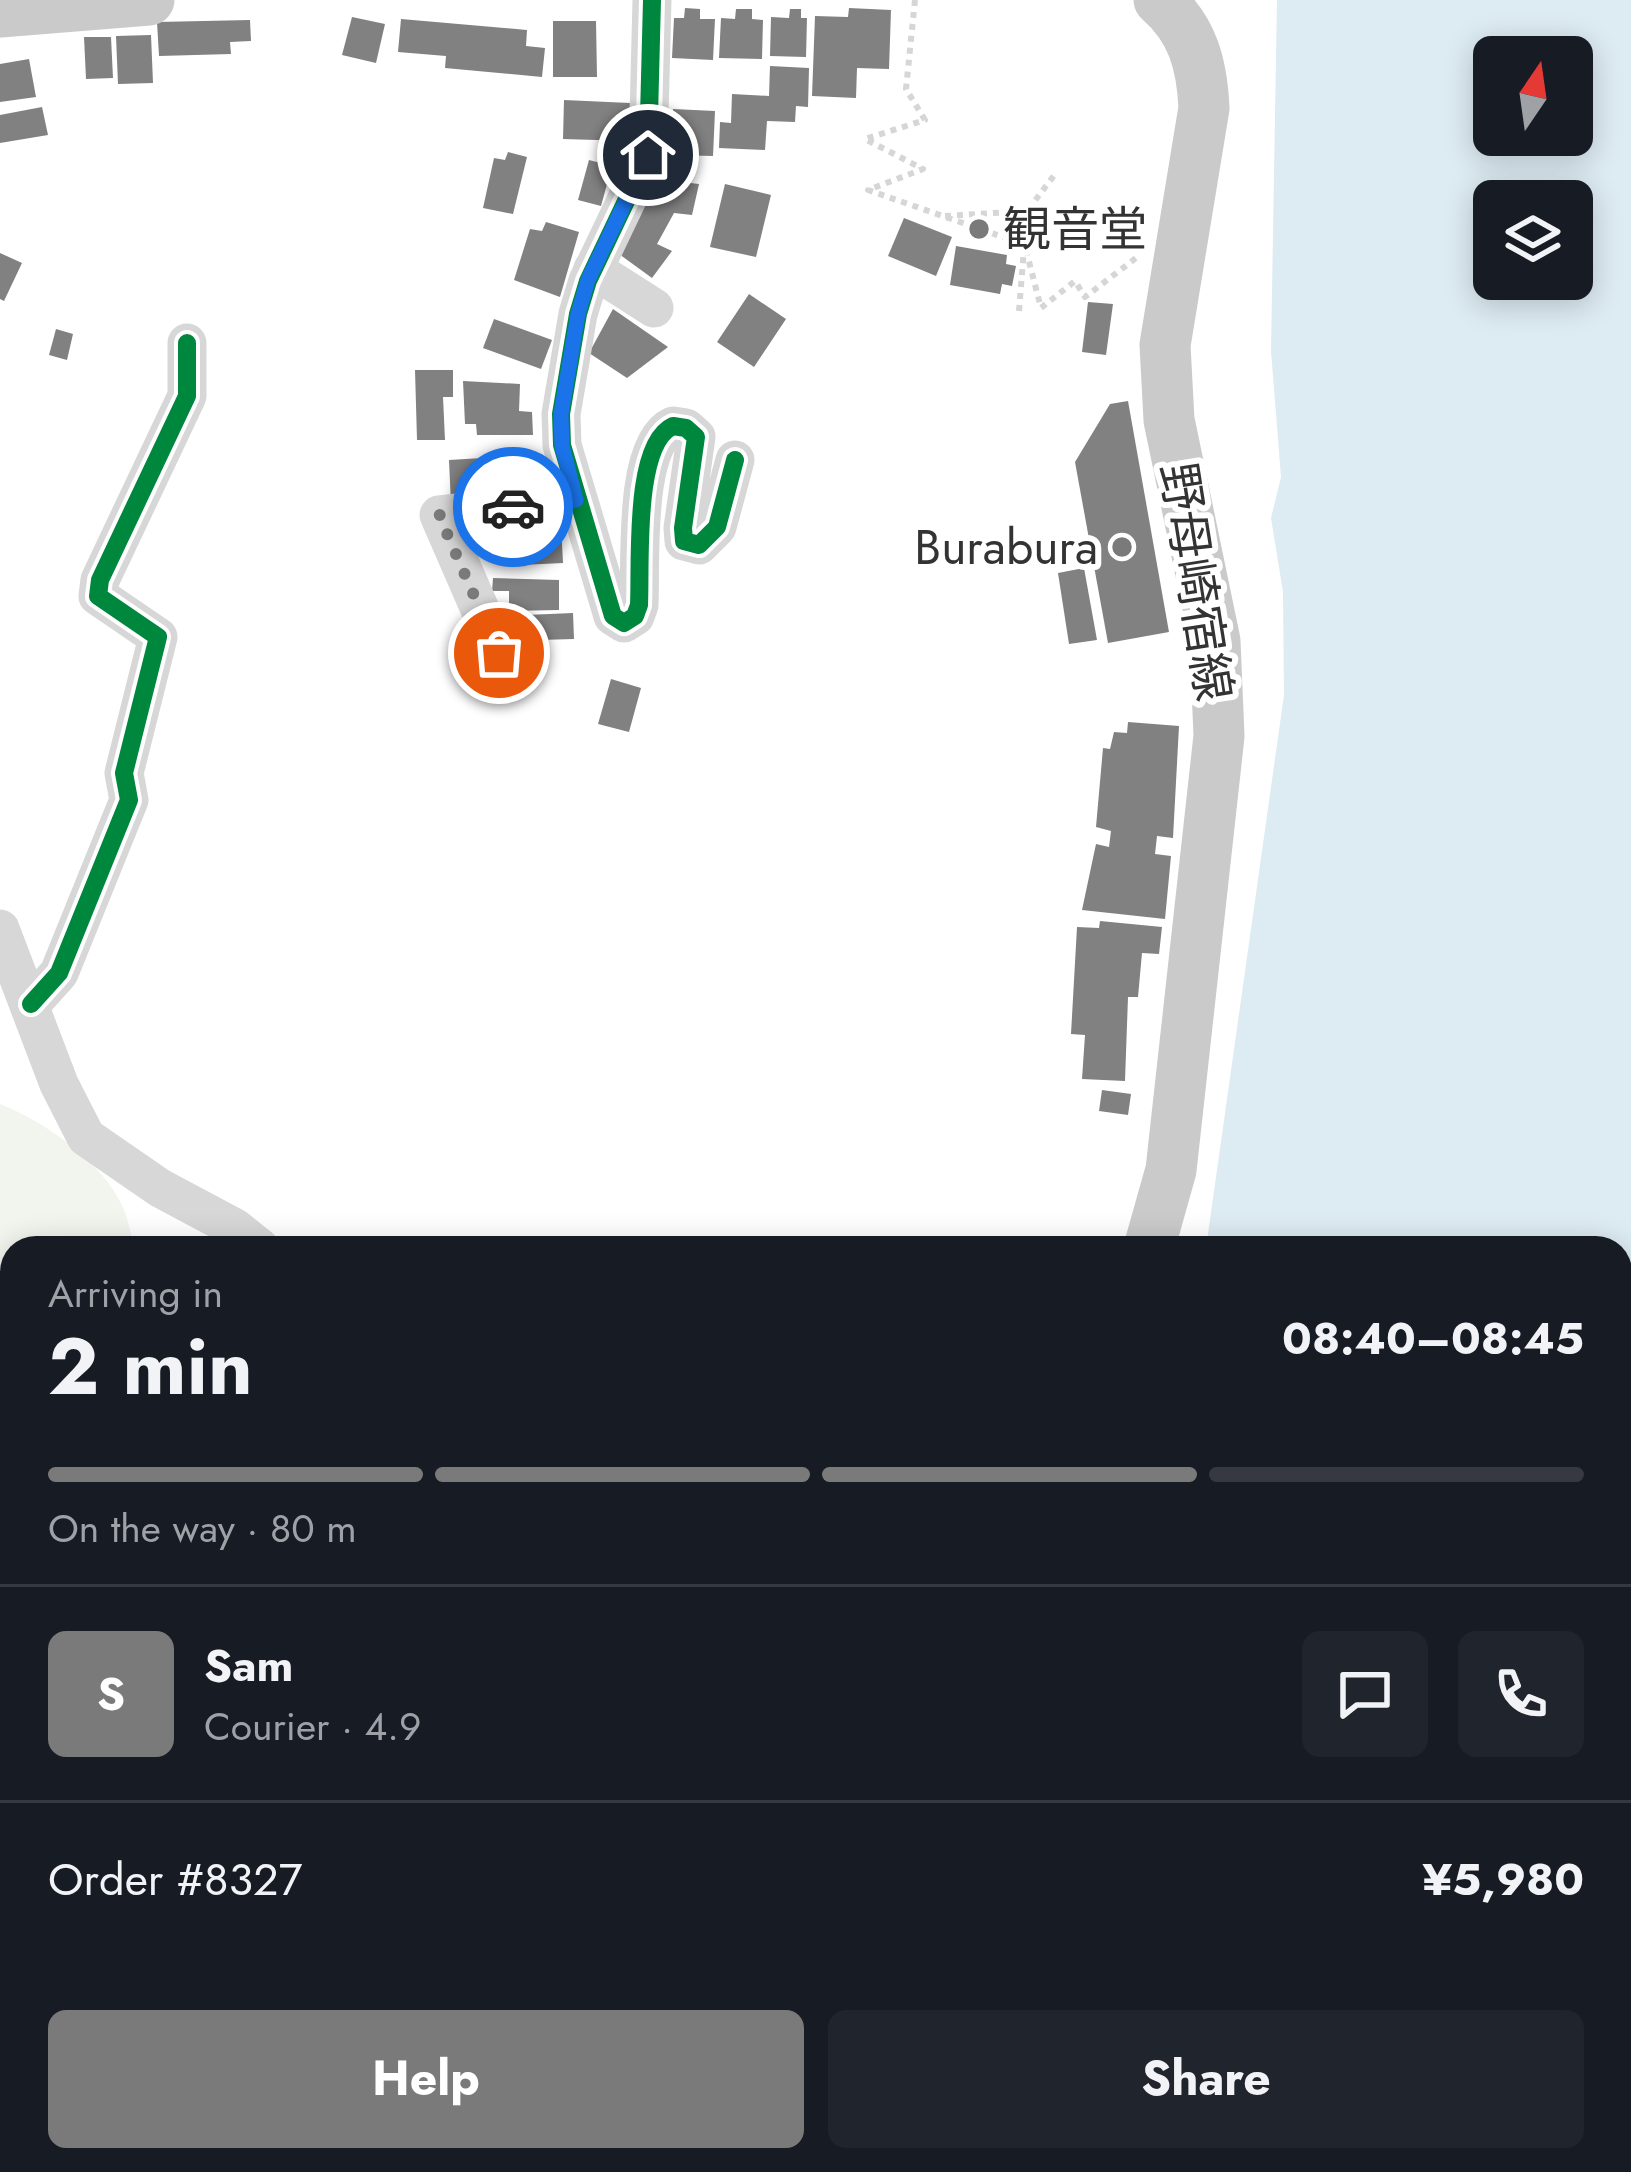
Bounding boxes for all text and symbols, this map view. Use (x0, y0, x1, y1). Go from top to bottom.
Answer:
north arrow (1473, 36, 1593, 156)
map controls (1473, 36, 1593, 300)
pin (597, 104, 699, 206)
icon: home (615, 122, 681, 188)
button: layers (1473, 180, 1593, 300)
place label: 観音堂 (1003, 195, 1147, 264)
marker: 観音堂 (966, 216, 992, 242)
courier (453, 447, 573, 567)
street label: 野母崎宿線 (1143, 458, 1249, 706)
icon: car (480, 474, 546, 540)
place label: Burabura (914, 513, 1098, 582)
marker: Burabura (1109, 534, 1135, 560)
pin (448, 602, 550, 704)
icon: bag (466, 620, 532, 686)
text: Arriving in (48, 1265, 223, 1322)
text: 08:40–08:45 (1282, 1306, 1584, 1371)
text: 2 min (48, 1311, 253, 1423)
text: On the way · 80 m (48, 1500, 357, 1557)
button: chat (1302, 1631, 1428, 1757)
button: phone (1458, 1631, 1584, 1757)
text: Sam (204, 1633, 293, 1698)
text: S (97, 1661, 125, 1726)
text: Courier · 4.9 (204, 1698, 421, 1755)
text: Order #8327 (48, 1847, 302, 1912)
text: ¥5,980 (1422, 1847, 1584, 1912)
button: Help (48, 2010, 804, 2148)
button: Share (828, 2010, 1584, 2148)

